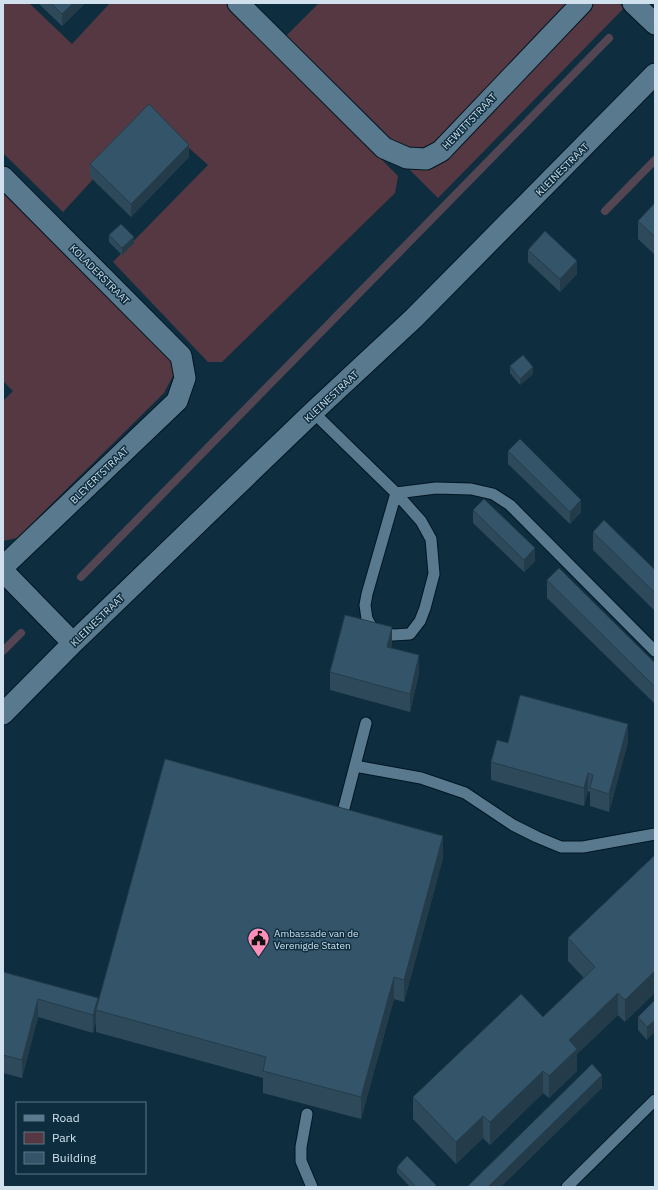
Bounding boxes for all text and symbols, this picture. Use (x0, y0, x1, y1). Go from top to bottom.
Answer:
street label: HEWITTSTRAAT (439, 90, 500, 152)
street label: KLEINESTRAAT (533, 140, 592, 199)
street label: KOLADERSTRAAT (67, 242, 133, 307)
street label: KLEINESTRAAT (301, 368, 362, 425)
street label: BLEYERTSTRAAT (67, 444, 132, 507)
street label: KLEINESTRAAT (68, 591, 127, 649)
public building icon: Ambassade van de Verenigde Staten (246, 926, 272, 959)
place label: Ambassade van de Verenigde Staten (274, 927, 359, 952)
legend (16, 1102, 146, 1174)
text: Road (52, 1110, 80, 1125)
text: Park (52, 1130, 77, 1145)
text: Building (52, 1150, 97, 1165)

